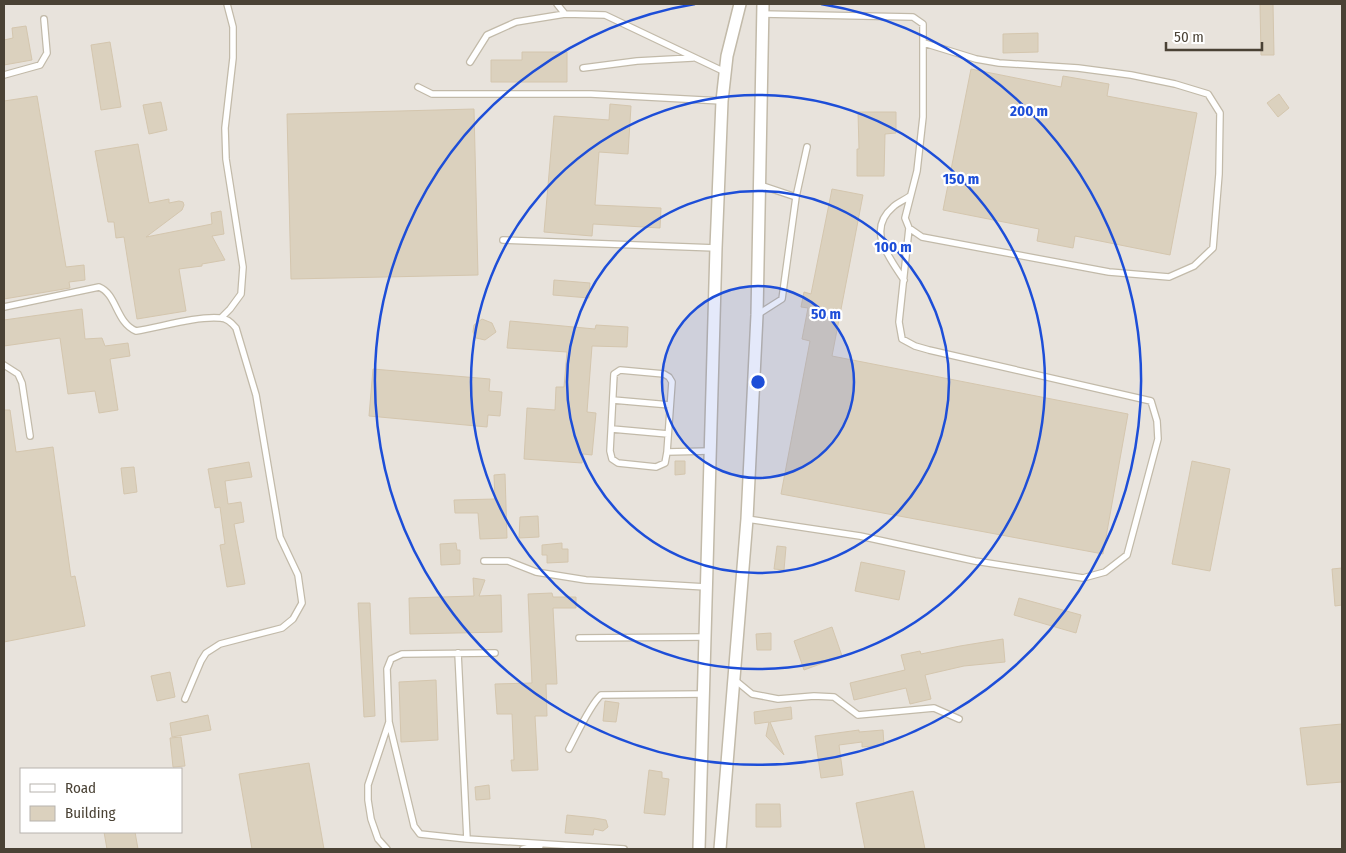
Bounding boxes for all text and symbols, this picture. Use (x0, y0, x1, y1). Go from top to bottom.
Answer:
scale bar (1166, 20, 1262, 52)
text: 50 m (1174, 28, 1204, 46)
text: 200 m (1009, 102, 1048, 120)
text: 150 m (943, 170, 979, 188)
text: 100 m (874, 238, 912, 256)
text: 50 m (811, 305, 841, 323)
centre of rings (749, 373, 767, 391)
legend (20, 768, 182, 833)
text: Road (65, 779, 96, 797)
text: Building (65, 804, 116, 822)

